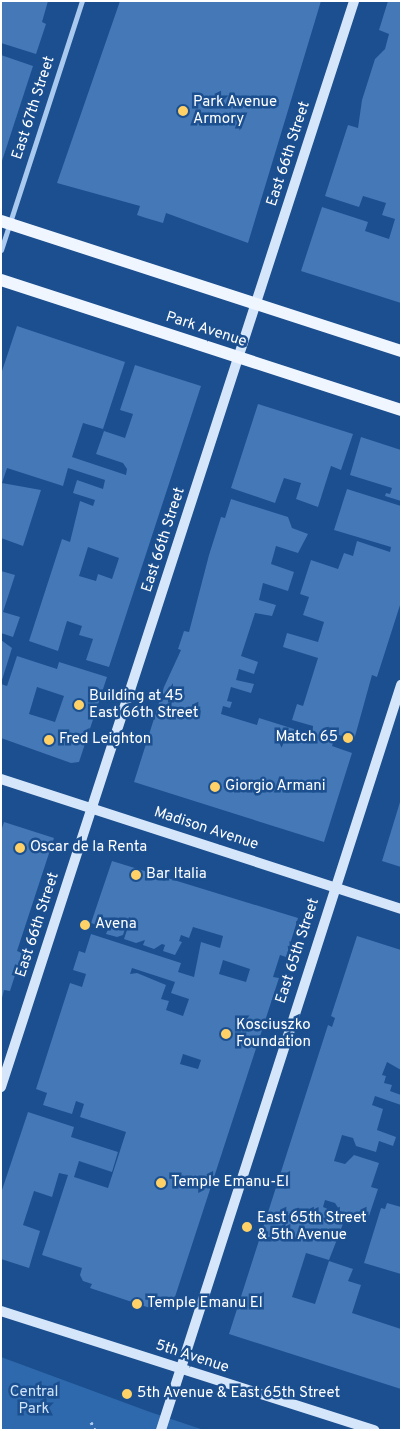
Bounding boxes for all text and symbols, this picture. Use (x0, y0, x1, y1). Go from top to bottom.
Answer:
street label: East 67th Street (9, 54, 59, 162)
place label: Park Avenue Armory (193, 93, 278, 128)
street label: East 66th Street (264, 99, 314, 209)
marker: Park Avenue Armory (177, 105, 189, 117)
street label: Park Avenue (163, 308, 249, 352)
street label: East 66th Street (139, 485, 189, 595)
place label: Building at 45 East 66th Street (89, 687, 198, 722)
marker: Building at 45 East 66th Street (73, 699, 85, 711)
place label: Match 65 (275, 729, 338, 747)
place label: Fred Leighton (59, 731, 151, 749)
marker: Match 65 (342, 732, 354, 744)
marker: Fred Leighton (43, 734, 55, 746)
place label: Giorgio Armani (225, 778, 326, 796)
marker: Giorgio Armani (209, 781, 221, 793)
street label: Madison Avenue (151, 804, 261, 854)
place label: Oscar de la Renta (30, 839, 147, 857)
marker: Oscar de la Renta (14, 842, 26, 854)
place label: Bar Italia (146, 866, 207, 884)
marker: Bar Italia (130, 869, 142, 881)
street label: East 66th Street (13, 870, 63, 980)
street label: East 65th Street (272, 896, 324, 1006)
place label: Avena (95, 916, 137, 934)
marker: Avena (79, 919, 91, 931)
place label: Kosciuszko Foundation (236, 1016, 311, 1051)
marker: Kosciuszko Foundation (220, 1028, 232, 1040)
place label: Temple Emanu-El (171, 1174, 289, 1192)
marker: Temple Emanu-El (155, 1177, 167, 1189)
place label: East 65th Street & 5th Avenue (257, 1209, 367, 1244)
marker: East 65th Street & 5th Avenue (241, 1221, 253, 1233)
place label: Temple Emanu El (147, 1295, 263, 1313)
marker: Temple Emanu El (131, 1298, 143, 1310)
street label: 5th Avenue (153, 1337, 231, 1377)
park label: Central Park (10, 1383, 58, 1418)
place label: 5th Avenue & East 65th Street (137, 1385, 341, 1403)
marker: 5th Avenue & East 65th Street (121, 1388, 133, 1400)

